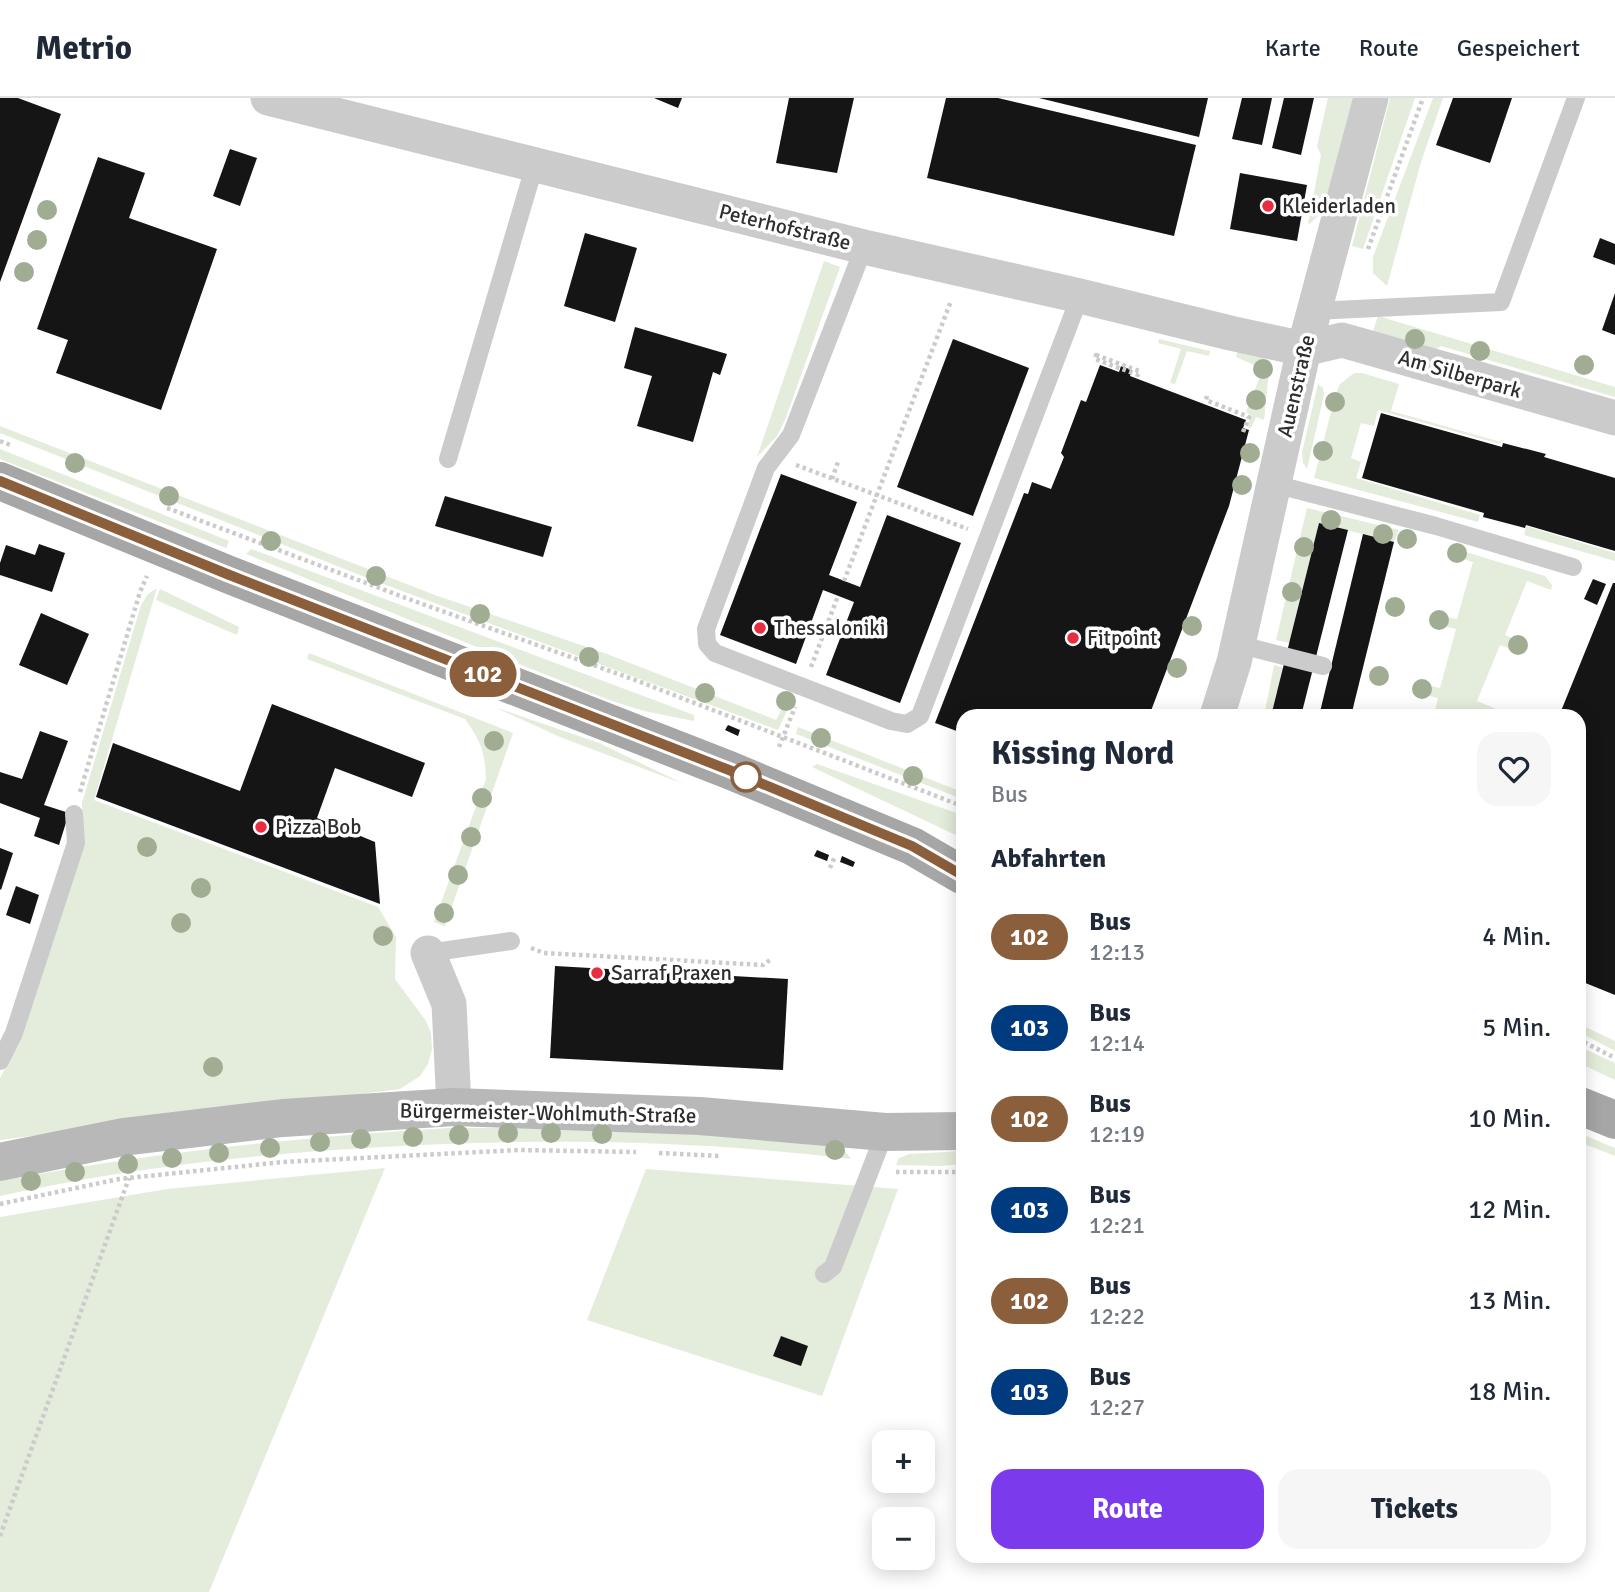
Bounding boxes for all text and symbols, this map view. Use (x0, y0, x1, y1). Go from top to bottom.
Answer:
text: Metrio (35, 28, 132, 69)
text: Karte (1265, 33, 1321, 63)
text: Route (1359, 33, 1419, 63)
text: Gespeichert (1457, 33, 1580, 63)
place label: Kleiderladen (1282, 193, 1396, 219)
street label: Peterhofstraße (716, 198, 854, 256)
marker: Kleiderladen (1260, 198, 1276, 214)
street label: Auenstraße (1272, 332, 1320, 440)
street label: Am Silberpark (1395, 344, 1525, 404)
place label: Thessaloniki (774, 615, 885, 641)
marker: Thessaloniki (752, 620, 768, 636)
place label: Fitpoint (1087, 625, 1157, 651)
marker: Fitpoint (1065, 630, 1081, 646)
line badge: 102 (443, 651, 523, 697)
text: 102 (464, 659, 502, 689)
button: heart (1477, 732, 1551, 806)
text: Kissing Nord (991, 733, 1174, 774)
unlabelled marker (731, 762, 761, 792)
text: Bus (991, 780, 1028, 809)
place label: Pizza Bob (275, 814, 361, 840)
marker: Pizza Bob (253, 819, 269, 835)
text: Abfahrten (991, 843, 1106, 875)
text: Bus (1089, 906, 1131, 938)
text: 4 Min. (1482, 921, 1551, 953)
text: 102 (1010, 922, 1049, 952)
text: 12:13 (1089, 938, 1145, 967)
place label: Sarraf Praxen (611, 960, 732, 986)
marker: Sarraf Praxen (589, 965, 605, 981)
text: Bus (1089, 997, 1131, 1029)
text: 5 Min. (1482, 1012, 1551, 1044)
text: 103 (1010, 1013, 1049, 1043)
text: 12:14 (1089, 1029, 1145, 1058)
text: Bus (1089, 1088, 1131, 1120)
street label: Bürgermeister-Wohlmuth-Straße (399, 1097, 697, 1129)
text: 10 Min. (1468, 1103, 1551, 1135)
text: 102 (1010, 1104, 1049, 1134)
text: 12:19 (1089, 1120, 1145, 1149)
text: Bus (1089, 1179, 1131, 1211)
text: 12 Min. (1468, 1194, 1551, 1226)
text: 103 (1010, 1195, 1049, 1225)
text: 12:21 (1089, 1211, 1145, 1240)
text: Bus (1089, 1270, 1131, 1302)
text: 13 Min. (1468, 1285, 1551, 1317)
text: 102 (1010, 1286, 1049, 1316)
text: 12:22 (1089, 1302, 1145, 1331)
text: Bus (1089, 1361, 1131, 1393)
text: 18 Min. (1468, 1376, 1551, 1408)
text: 103 (1010, 1377, 1049, 1407)
text: 12:27 (1089, 1393, 1145, 1422)
map controls (872, 1430, 935, 1570)
button: + (872, 1430, 935, 1493)
button: Route (991, 1469, 1264, 1549)
button: Tickets (1278, 1469, 1551, 1549)
button: − (872, 1507, 935, 1570)

